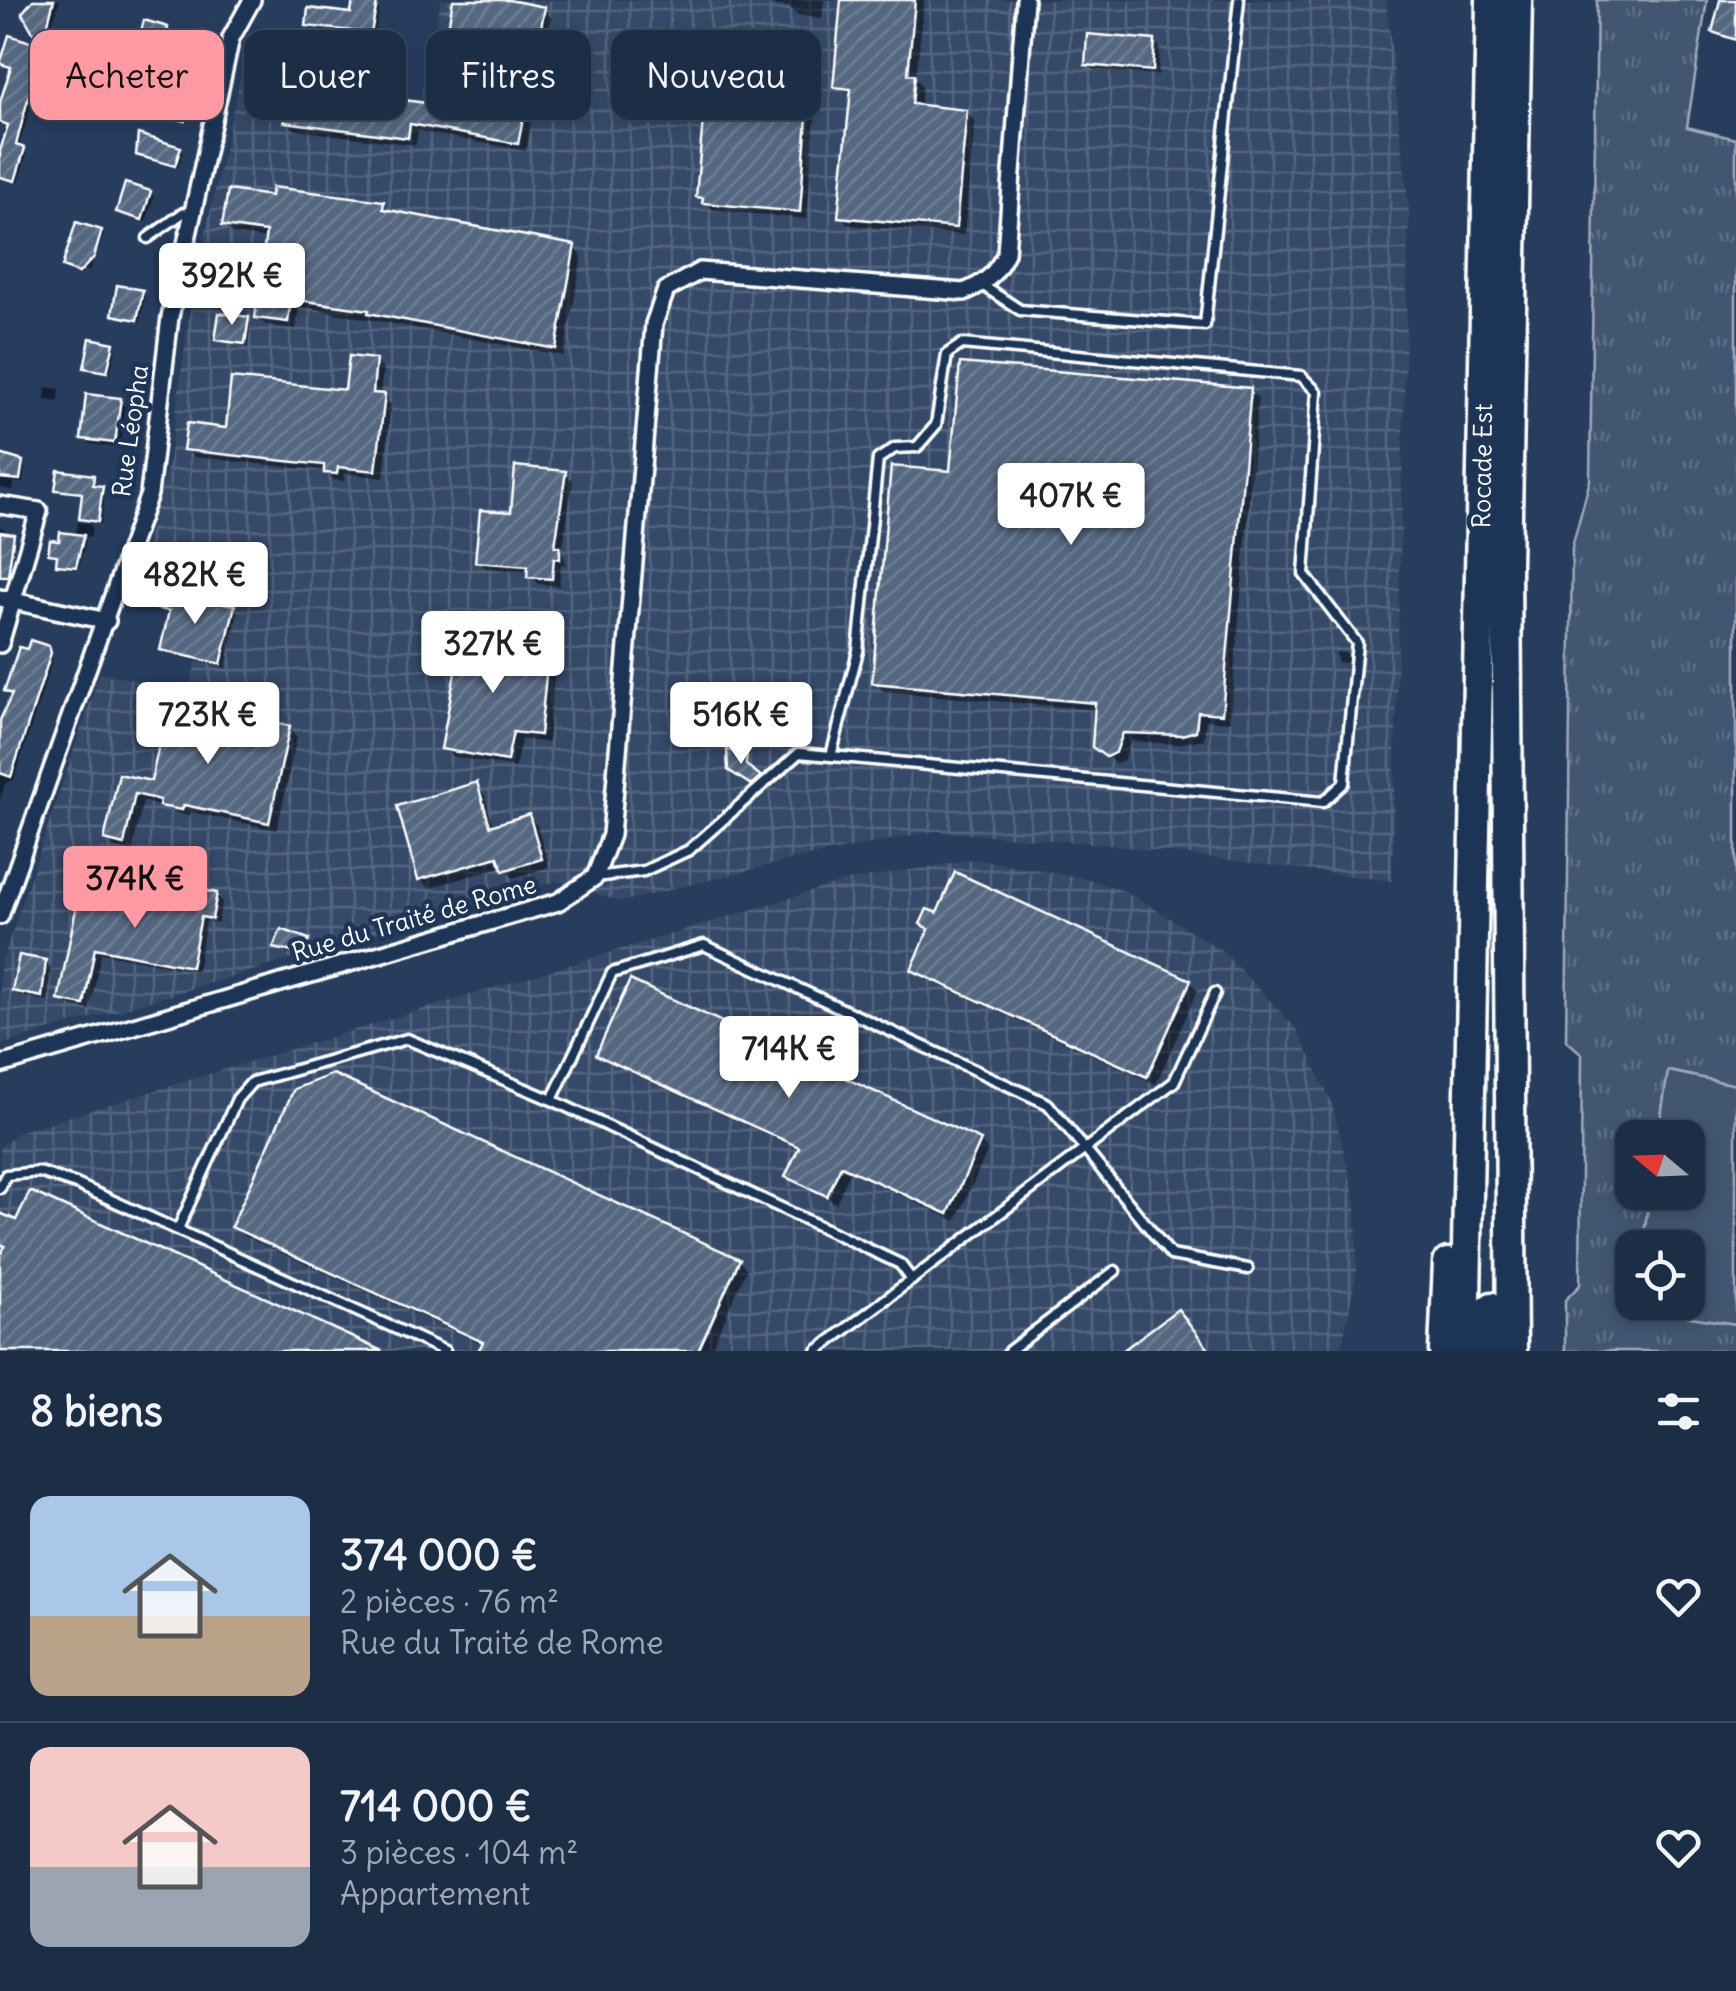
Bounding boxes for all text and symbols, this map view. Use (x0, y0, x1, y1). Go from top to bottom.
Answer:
chip: Acheter (30, 30, 224, 120)
chip: Louer (244, 30, 406, 120)
chip: Filtres (426, 30, 591, 120)
chip: Nouveau (611, 30, 821, 120)
pin: 392K € (151, 243, 313, 328)
text: 392K € (181, 255, 283, 296)
street label: Rue Léopha (105, 363, 155, 499)
street label: Rocade Est (1465, 403, 1499, 529)
pin: 407K € (990, 463, 1152, 548)
text: 407K € (1020, 475, 1122, 516)
pin: 482K € (114, 542, 276, 627)
text: 482K € (144, 554, 246, 595)
pin: 327K € (412, 611, 574, 696)
text: 327K € (443, 623, 543, 664)
pin: 723K € (127, 682, 289, 767)
pin: 516K € (660, 682, 822, 767)
text: 723K € (158, 694, 258, 735)
text: 516K € (692, 694, 790, 735)
pin: 374K € (54, 846, 216, 931)
text: 374K € (85, 858, 185, 899)
street label: Rue du Traité de Rome (288, 868, 540, 968)
pin: 714K € (708, 1016, 870, 1101)
text: 714K € (742, 1028, 836, 1069)
north arrow (1615, 1120, 1705, 1210)
map controls (1615, 1120, 1705, 1320)
button: locate (1615, 1230, 1705, 1320)
icon: filters (1651, 1384, 1706, 1439)
text: 8 biens (30, 1385, 163, 1437)
text: 374 000 € (340, 1529, 538, 1581)
icon: home (110, 1536, 230, 1656)
icon: heart (1651, 1569, 1706, 1624)
text: 2 pièces · 76 m² (340, 1581, 559, 1622)
text: Rue du Traité de Rome (340, 1622, 664, 1663)
text: 714 000 € (340, 1780, 531, 1832)
icon: home (110, 1787, 230, 1907)
icon: heart (1651, 1820, 1706, 1875)
text: 3 pièces · 104 m² (340, 1832, 578, 1873)
text: Appartement (340, 1873, 530, 1914)

